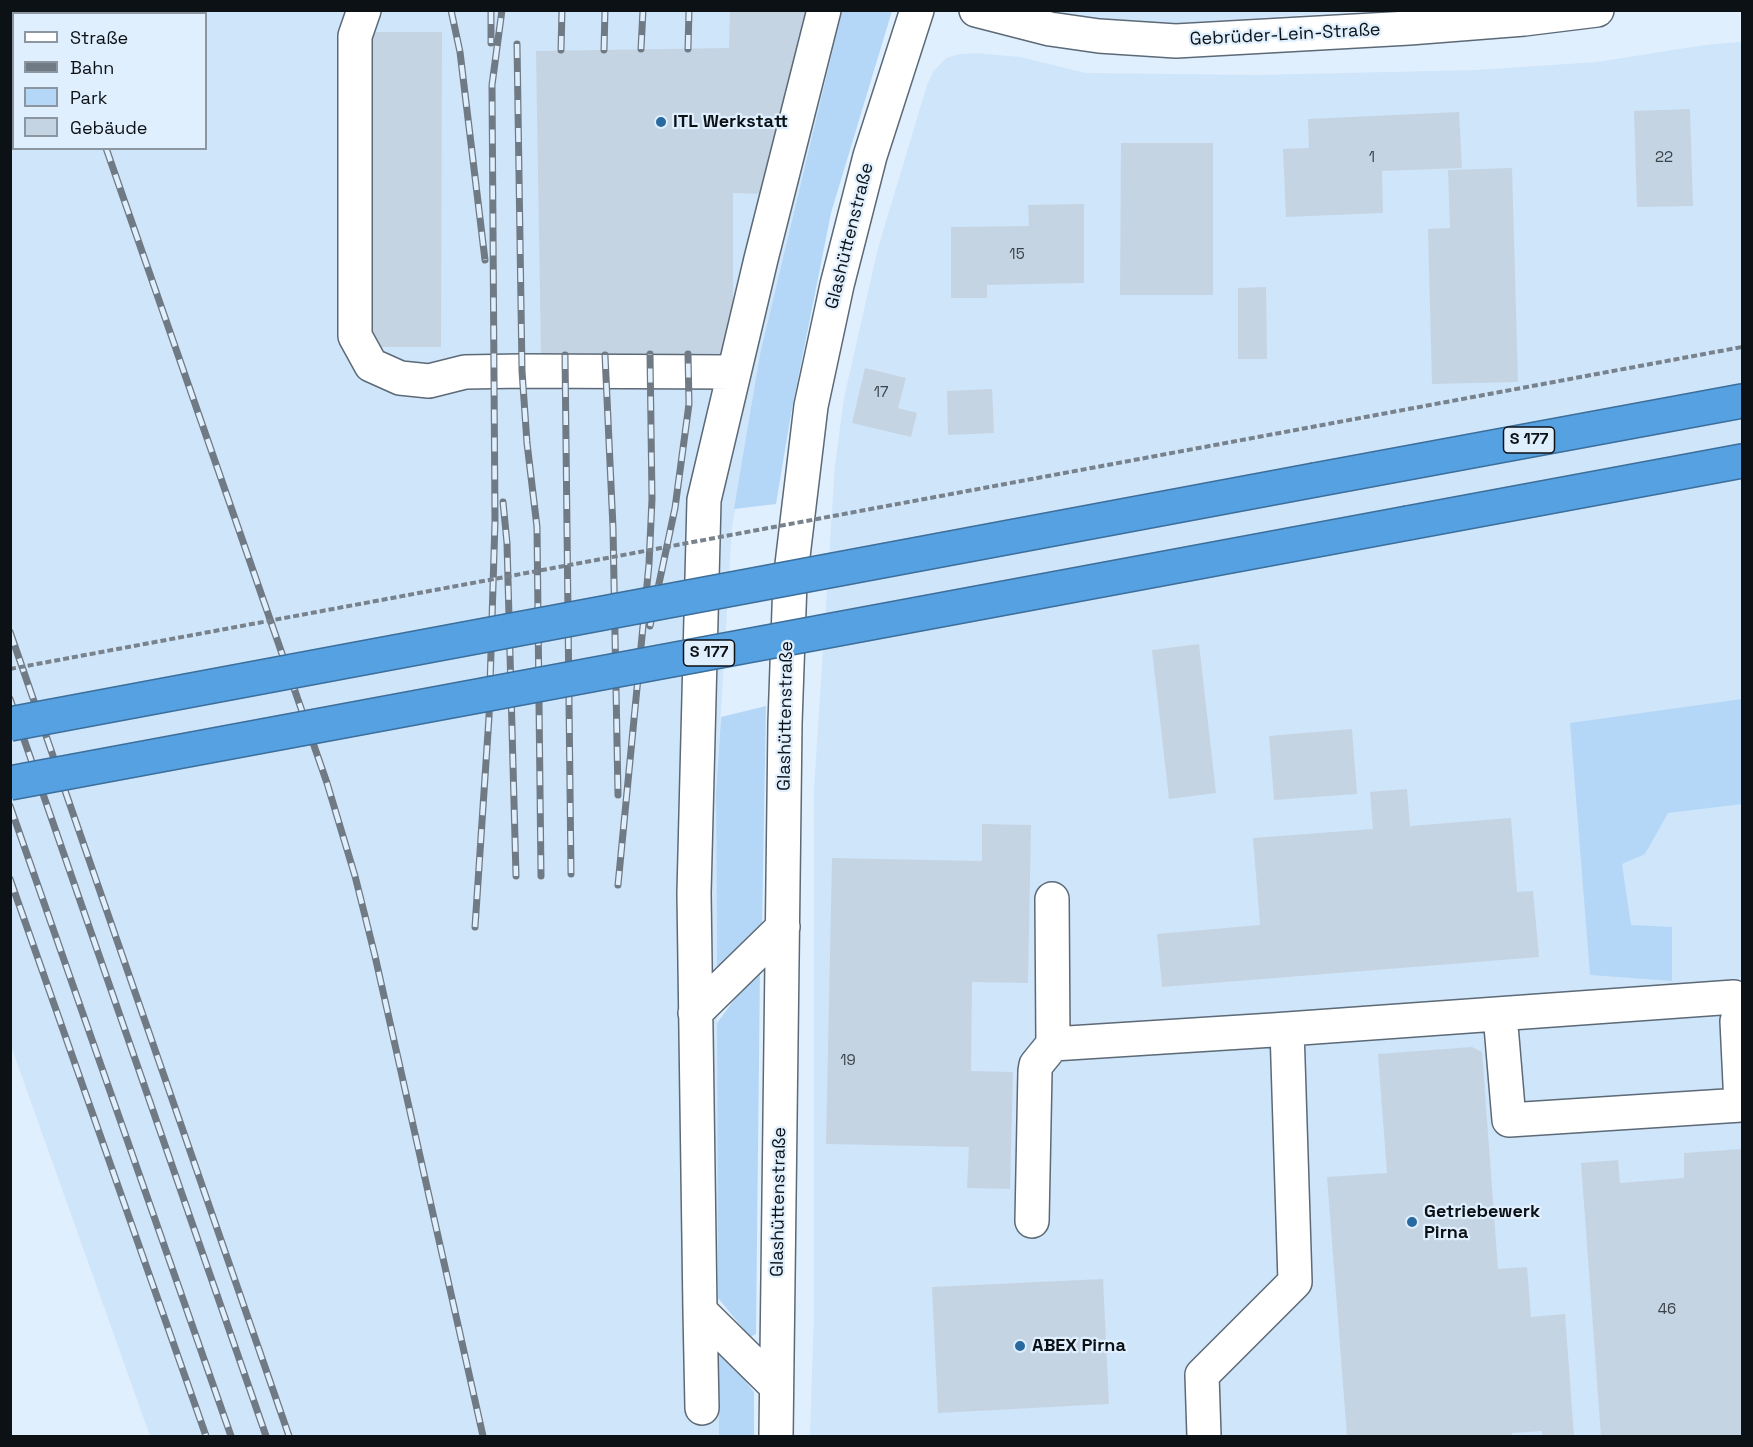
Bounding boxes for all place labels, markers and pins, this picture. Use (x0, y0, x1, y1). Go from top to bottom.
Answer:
place label: ITL Werkstatt (673, 111, 788, 133)
marker: ITL Werkstatt (654, 115, 668, 129)
place label: Getriebewerk Pirna (1424, 1201, 1540, 1244)
marker: Getriebewerk Pirna (1405, 1215, 1419, 1229)
place label: ABEX Pirna (1032, 1335, 1126, 1357)
marker: ABEX Pirna (1013, 1339, 1027, 1353)

